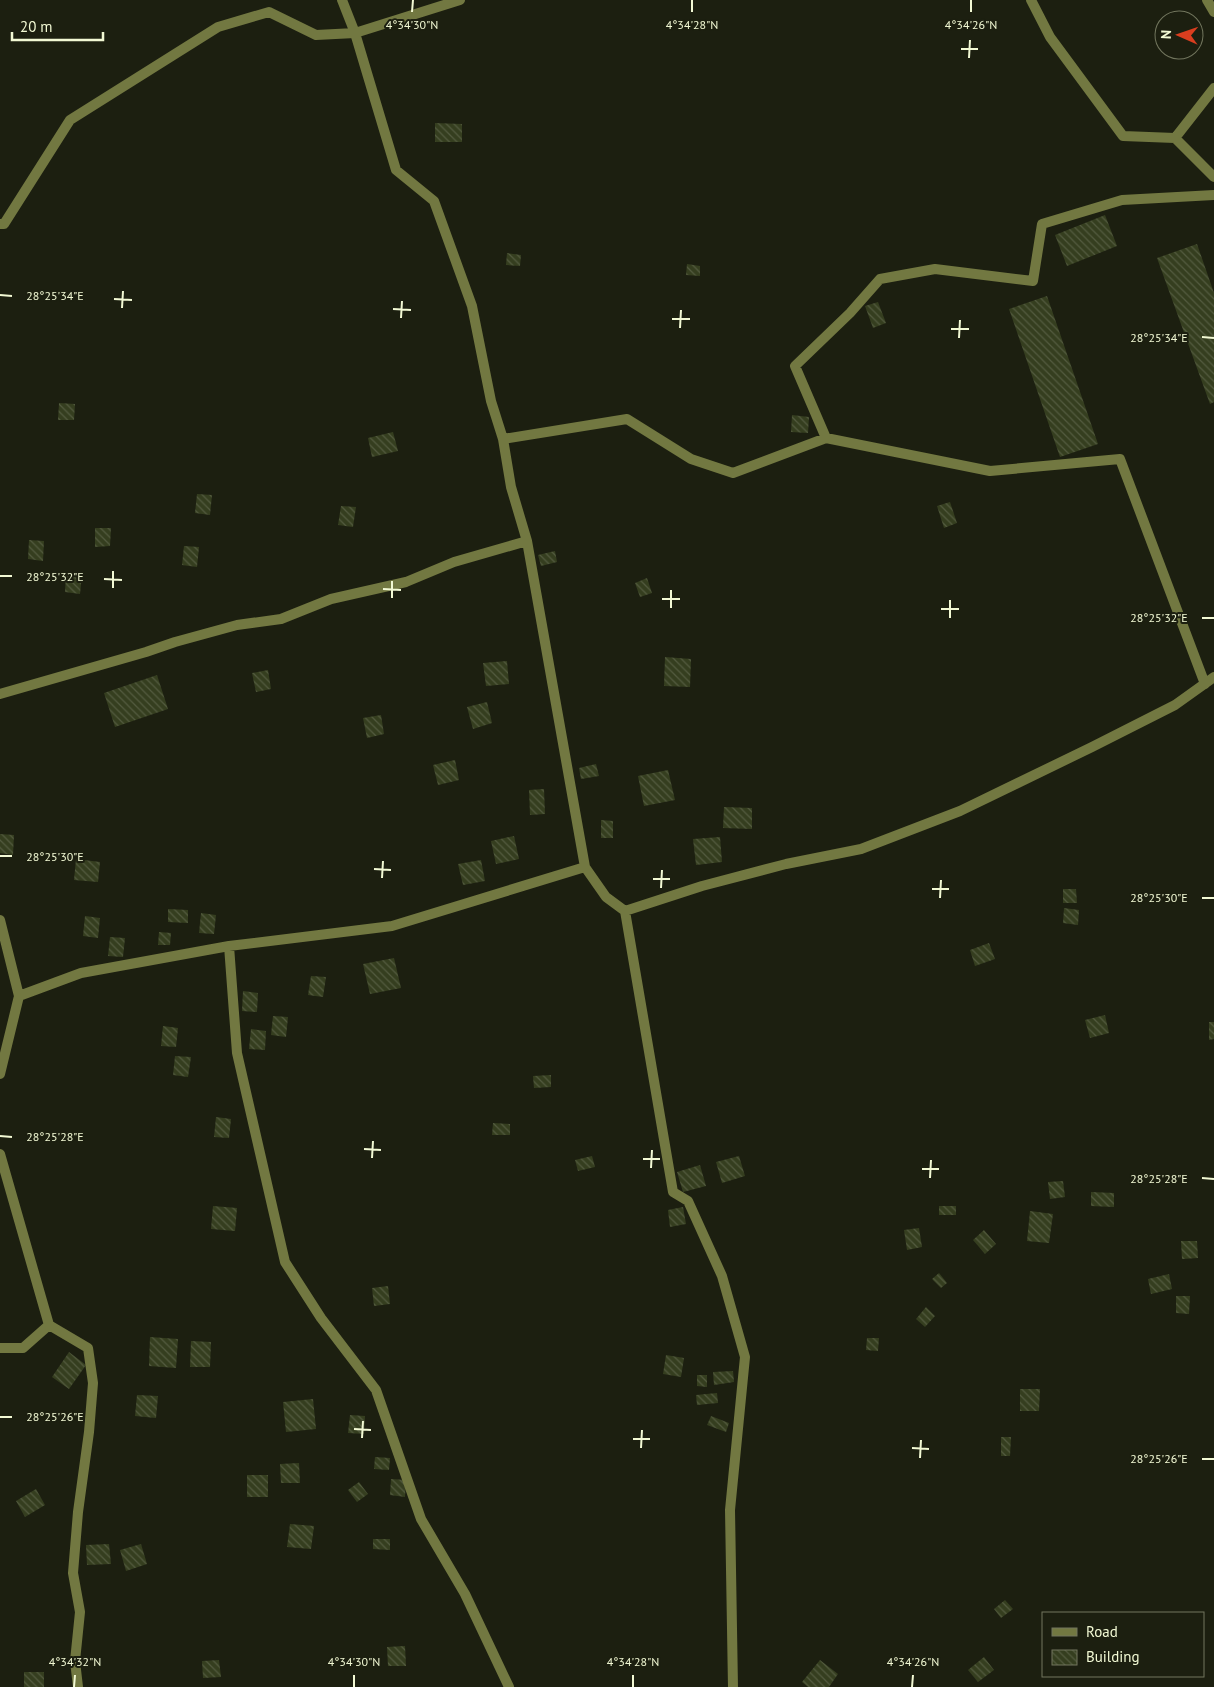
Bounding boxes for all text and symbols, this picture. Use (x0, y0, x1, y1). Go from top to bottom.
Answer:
scale bar (12, 10, 104, 42)
north arrow (1154, 10, 1204, 60)
text: 20 m (20, 17, 53, 36)
text: 4°34'30"N (386, 17, 438, 32)
text: 4°34'28"N (666, 17, 718, 32)
text: 4°34'26"N (945, 17, 997, 32)
text: N (1157, 30, 1175, 39)
text: 28°25'34"E (26, 288, 84, 303)
text: 28°25'34"E (1130, 330, 1188, 345)
text: 28°25'32"E (26, 569, 84, 584)
text: 28°25'32"E (1130, 610, 1188, 625)
text: 28°25'30"E (26, 849, 84, 864)
text: 28°25'30"E (1130, 890, 1188, 905)
text: 28°25'28"E (26, 1129, 84, 1144)
text: 28°25'28"E (1130, 1171, 1188, 1186)
text: 28°25'26"E (26, 1409, 84, 1424)
text: 28°25'26"E (1130, 1451, 1188, 1466)
legend (1042, 1612, 1204, 1677)
text: Road (1086, 1622, 1118, 1641)
text: Building (1086, 1647, 1140, 1666)
text: 4°34'32"N (49, 1654, 101, 1669)
text: 4°34'30"N (328, 1654, 380, 1669)
text: 4°34'28"N (607, 1654, 659, 1669)
text: 4°34'26"N (887, 1654, 939, 1669)

